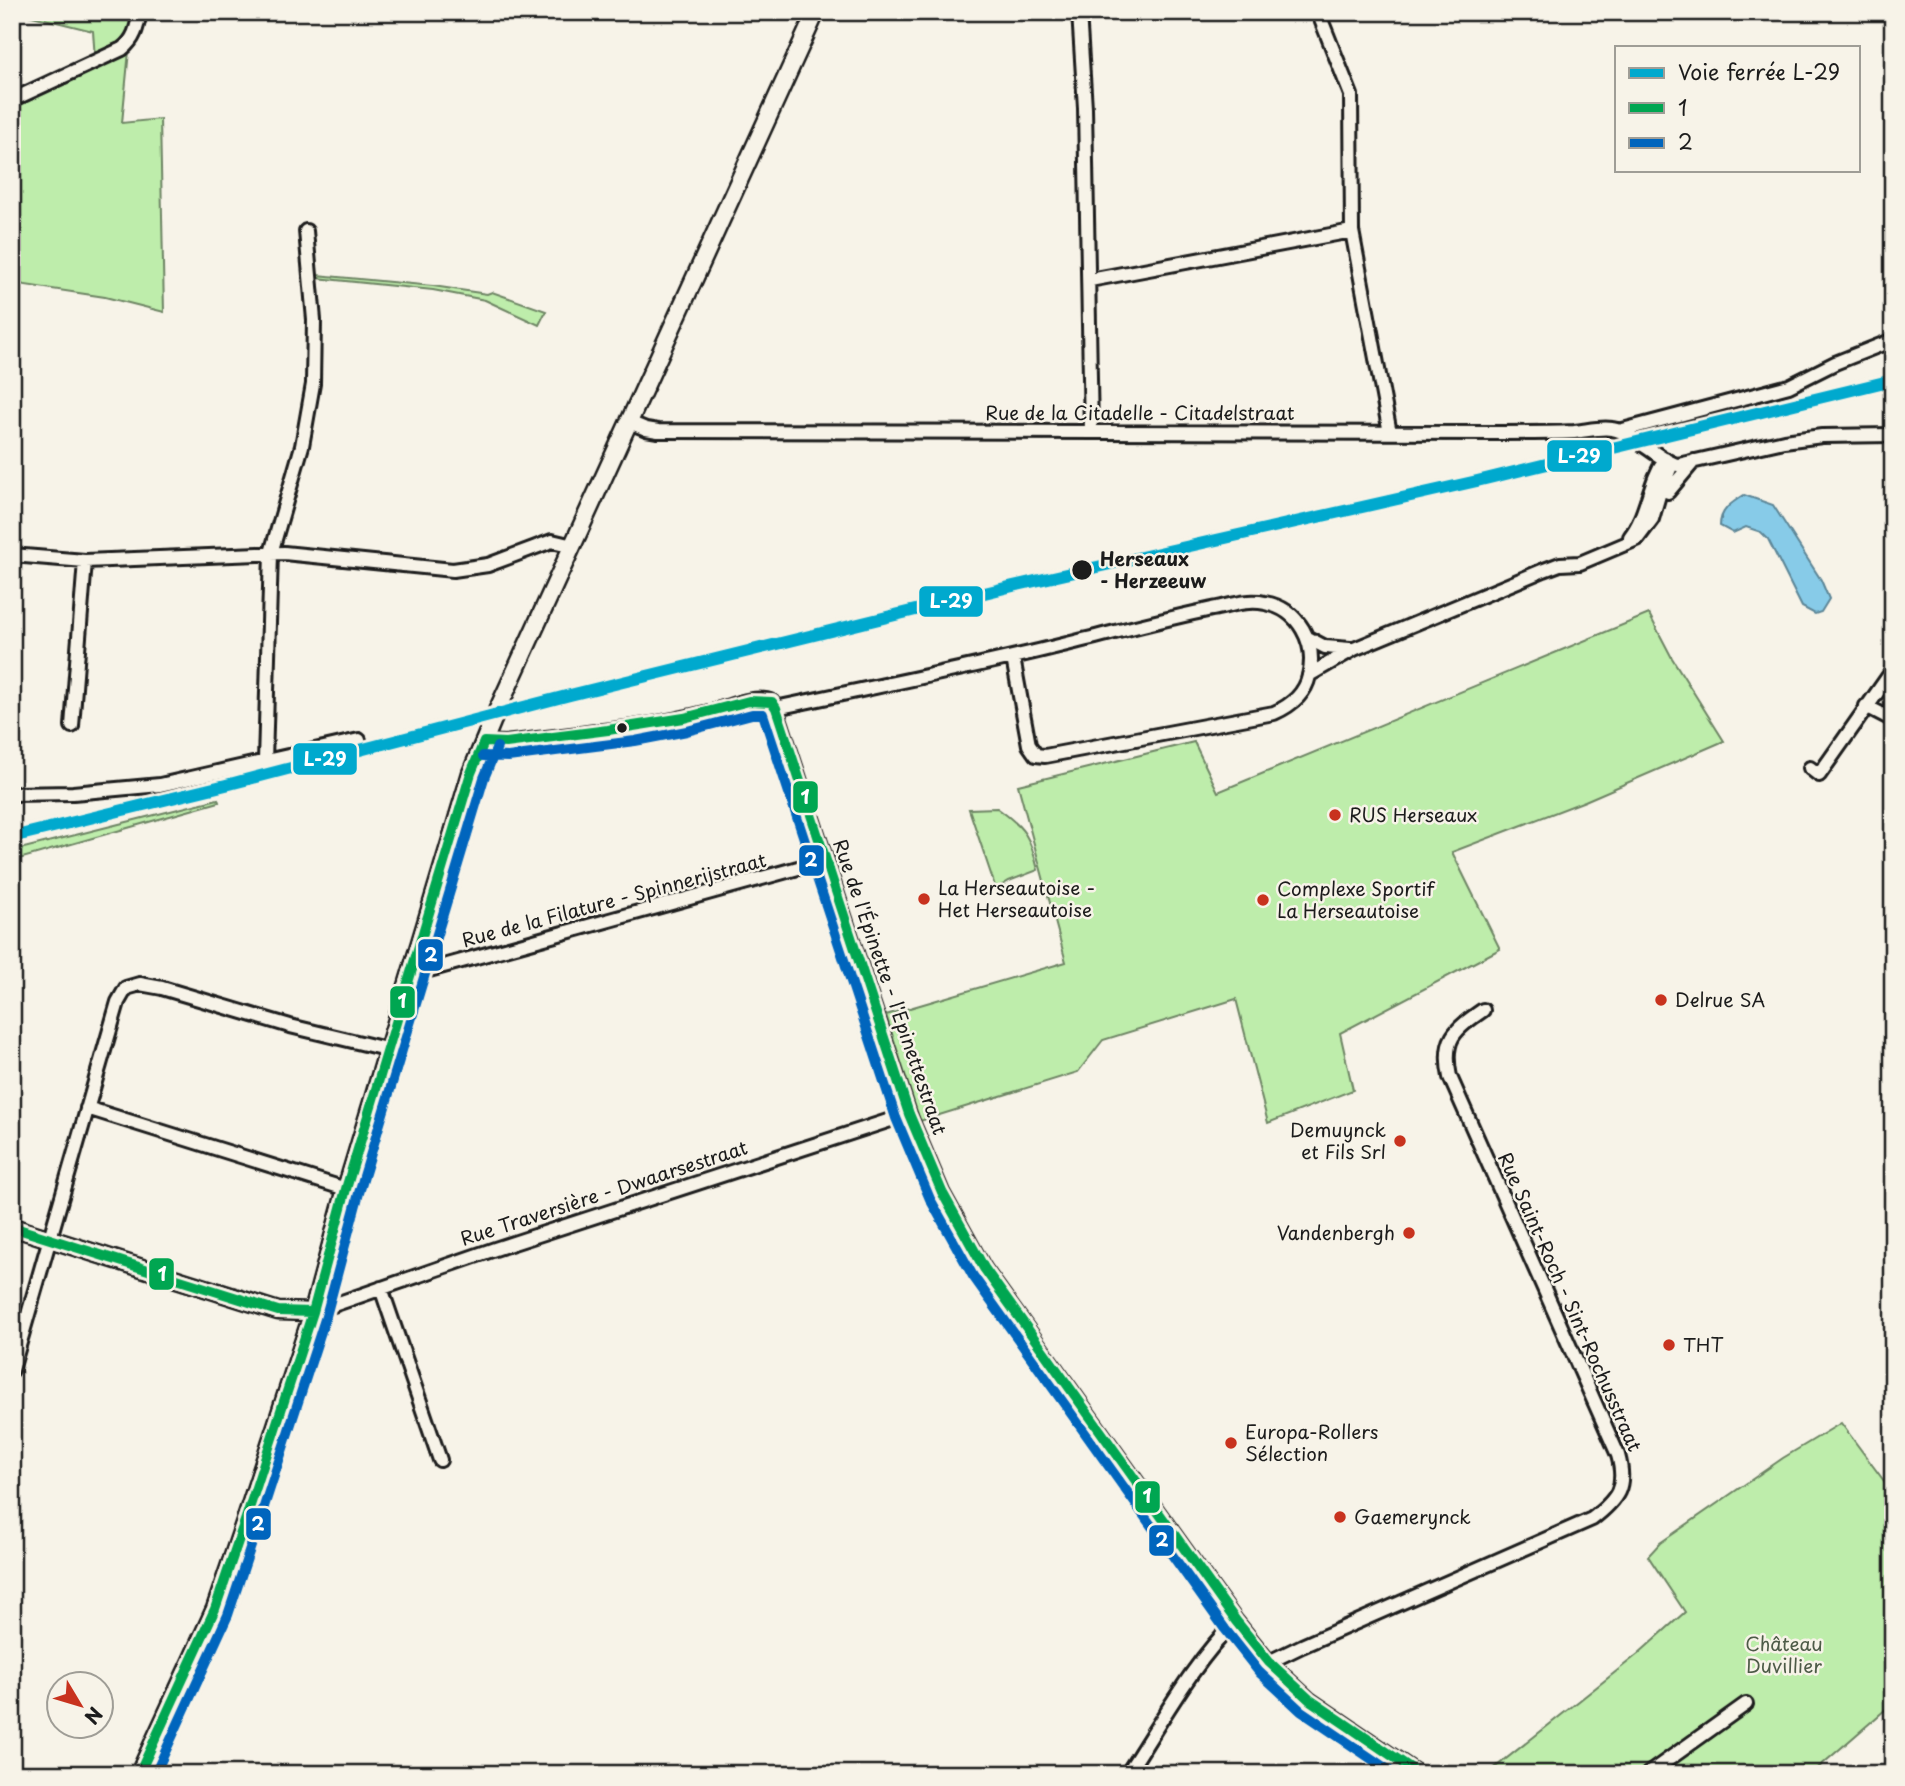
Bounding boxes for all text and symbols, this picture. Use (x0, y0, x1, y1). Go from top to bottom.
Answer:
legend (1615, 46, 1860, 172)
text: Voie ferrée L-29 (1678, 55, 1840, 87)
text: 1 (1678, 91, 1687, 123)
text: 2 (1678, 125, 1693, 157)
street label: Rue de la Citadelle - Citadelstraat (985, 398, 1295, 426)
line badge: L-29 (1546, 439, 1613, 473)
text: L-29 (1557, 441, 1601, 469)
place label: Herseaux - Herzeeuw (1100, 544, 1206, 594)
marker: Herseaux - Herzeeuw (1070, 558, 1094, 582)
line badge: L-29 (918, 585, 984, 618)
text: L-29 (929, 586, 973, 614)
unlabelled marker (615, 721, 629, 735)
line badge: L-29 (292, 742, 358, 776)
text: L-29 (303, 744, 347, 772)
line badge: 1 (792, 780, 819, 814)
text: 1 (800, 782, 810, 810)
place label: RUS Herseaux (1349, 800, 1477, 828)
marker: RUS Herseaux (1327, 807, 1343, 823)
street label: Rue de l'Épinette - l'Epinettestraat (827, 835, 955, 1139)
line badge: 2 (798, 844, 825, 877)
street label: Rue de la Filature - Spinnerijstraat (459, 845, 769, 953)
text: 2 (804, 845, 818, 873)
place label: La Herseautoise - Het Herseautoise (938, 873, 1095, 923)
place label: Complexe Sportif La Herseautoise (1277, 874, 1436, 924)
marker: La Herseautoise - Het Herseautoise (916, 891, 932, 907)
marker: Complexe Sportif La Herseautoise (1255, 892, 1271, 908)
line badge: 2 (417, 938, 444, 972)
text: 2 (424, 940, 438, 968)
line badge: 1 (389, 985, 416, 1019)
place label: Delrue SA (1675, 985, 1766, 1013)
text: 1 (397, 986, 407, 1014)
marker: Delrue SA (1653, 992, 1669, 1008)
place label: Demuynck et Fils Srl (1290, 1115, 1386, 1165)
street label: Rue Traversière - Dwaarsestraat (457, 1132, 751, 1252)
marker: Demuynck et Fils Srl (1392, 1133, 1408, 1149)
street label: Rue Saint-Roch - Sint-Rochusstraat (1492, 1148, 1650, 1456)
place label: Vandenbergh (1277, 1218, 1395, 1246)
marker: Vandenbergh (1401, 1225, 1417, 1241)
line badge: 1 (148, 1257, 175, 1291)
text: 1 (157, 1259, 167, 1287)
place label: THT (1683, 1330, 1723, 1358)
marker: THT (1661, 1337, 1677, 1353)
place label: Europa-Rollers Sélection (1245, 1417, 1378, 1467)
marker: Europa-Rollers Sélection (1223, 1435, 1239, 1451)
line badge: 1 (1134, 1480, 1161, 1514)
text: 1 (1142, 1481, 1152, 1509)
place label: Gaemerynck (1354, 1502, 1471, 1530)
line badge: 2 (245, 1507, 272, 1541)
text: 2 (251, 1509, 265, 1537)
marker: Gaemerynck (1332, 1509, 1348, 1525)
line badge: 2 (1148, 1524, 1175, 1557)
text: 2 (1155, 1525, 1169, 1553)
park label: Château Duvillier (1745, 1629, 1823, 1679)
north arrow (46, 1670, 116, 1740)
text: N (79, 1702, 110, 1731)

